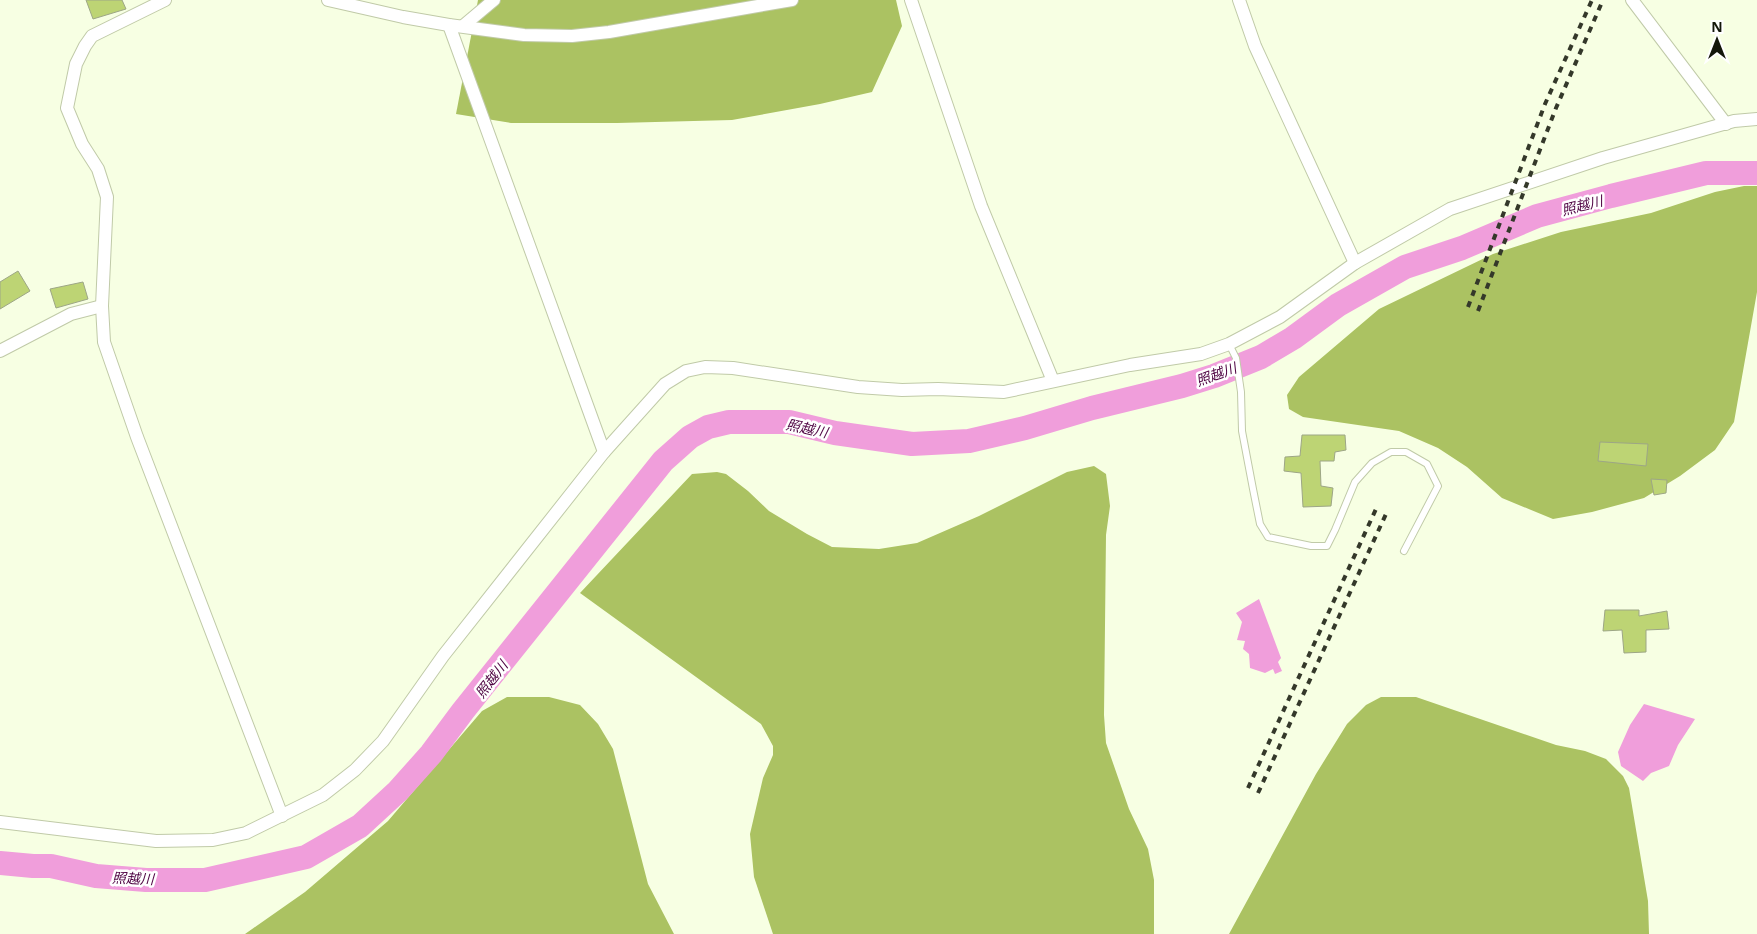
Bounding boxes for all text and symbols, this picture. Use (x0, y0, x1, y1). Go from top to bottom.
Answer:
north arrow (1692, 15, 1742, 65)
text: N (1711, 17, 1723, 36)
water label: 照越川 (1559, 190, 1607, 219)
water label: 照越川 (1193, 357, 1241, 390)
water label: 照越川 (784, 414, 831, 442)
water label: 照越川 (471, 655, 513, 701)
water label: 照越川 (112, 868, 156, 888)

